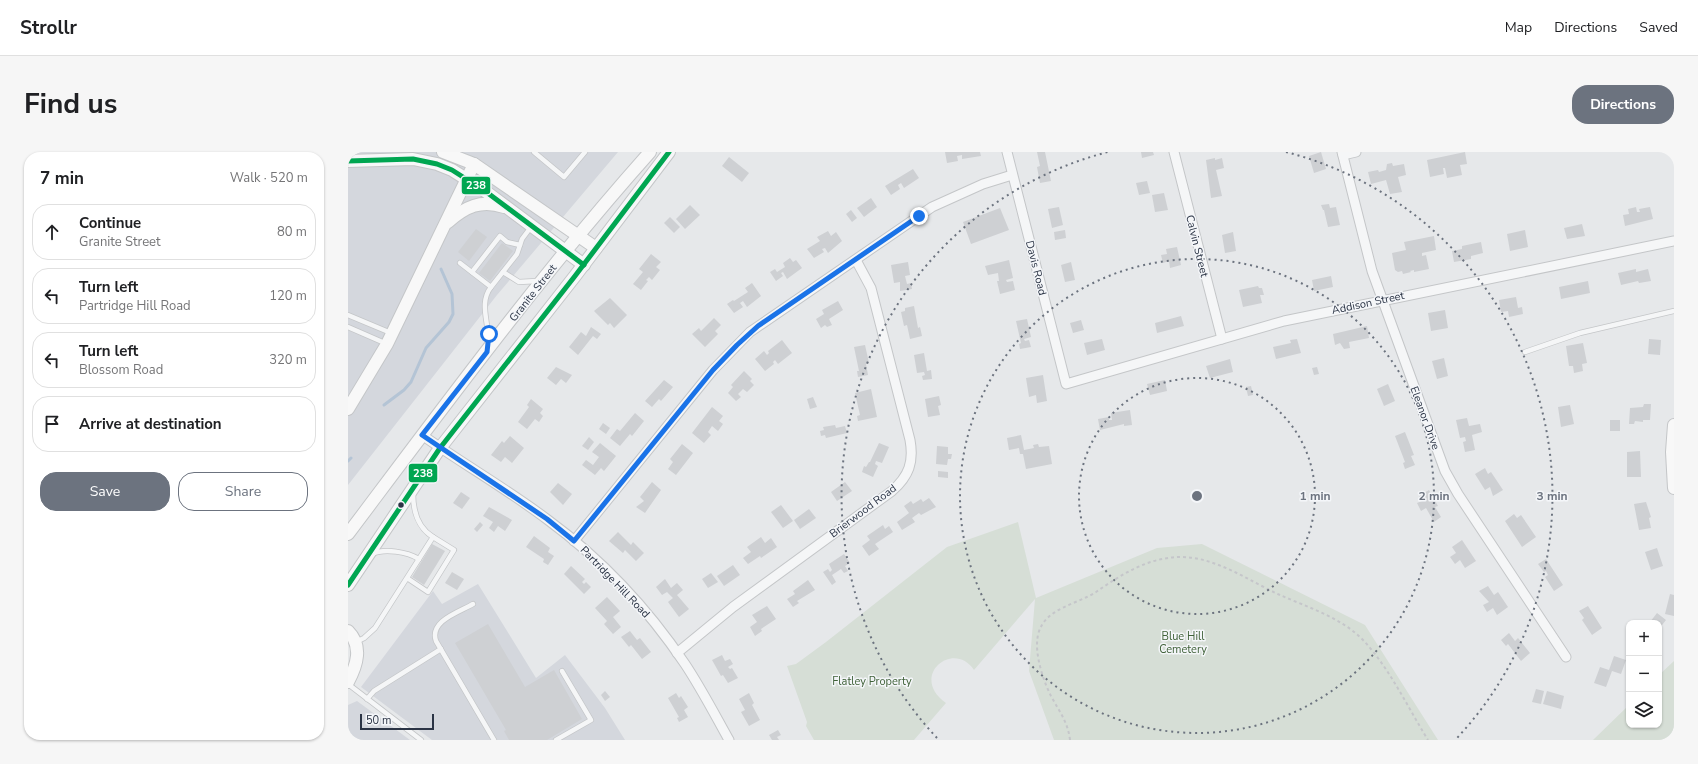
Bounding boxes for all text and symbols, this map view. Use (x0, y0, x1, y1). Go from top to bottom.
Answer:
text: Strollr (20, 15, 77, 41)
text: Map (1505, 18, 1532, 37)
text: Directions (1554, 18, 1617, 37)
text: Saved (1639, 18, 1678, 37)
text: Find us (24, 85, 118, 123)
button: Directions (1572, 85, 1674, 124)
text: 7 min (40, 167, 84, 190)
text: Walk · 520 m (230, 169, 308, 187)
line badge: 238 (461, 176, 491, 195)
text: 238 (466, 178, 486, 193)
route end (910, 207, 928, 225)
text: Continue (79, 213, 141, 233)
street label: Calvin Street (1182, 213, 1212, 279)
icon: ahead (41, 221, 63, 243)
text: 80 m (277, 223, 307, 241)
text: Granite Street (79, 233, 161, 251)
street label: Davis Road (1022, 239, 1050, 297)
street label: Granite Street (506, 261, 560, 325)
text: Turn left (79, 277, 138, 297)
icon: left (41, 285, 63, 307)
text: 120 m (269, 287, 307, 305)
street label: Addison Street (1330, 288, 1406, 318)
text: Partridge Hill Road (79, 297, 191, 315)
route start (480, 325, 498, 343)
text: Turn left (79, 341, 138, 361)
icon: left (41, 349, 63, 371)
text: 320 m (269, 351, 307, 369)
text: Blossom Road (79, 361, 163, 379)
street label: Eleanor Drive (1407, 384, 1443, 452)
icon: arrive (41, 413, 63, 435)
text: Arrive at destination (79, 414, 222, 434)
line badge: 238 (408, 463, 438, 483)
text: 238 (413, 466, 433, 481)
button: Save (40, 472, 170, 511)
button: Share (178, 472, 308, 511)
street label: Brierwood Road (826, 481, 900, 541)
text: 1 min (1299, 488, 1331, 504)
text: 2 min (1418, 488, 1450, 504)
text: 3 min (1536, 488, 1568, 504)
centre of rings (1190, 489, 1204, 503)
unlabelled marker (396, 500, 406, 510)
street label: Partridge Hill Road (577, 543, 653, 621)
map controls (1626, 620, 1662, 728)
button: + (1626, 620, 1662, 656)
park label: Blue Hill Cemetery (1159, 629, 1207, 657)
button: − (1626, 656, 1662, 692)
park label: Flatley Property (832, 674, 912, 689)
button: layers (1626, 692, 1662, 728)
scale bar (360, 712, 434, 731)
text: 50 m (366, 713, 391, 728)

